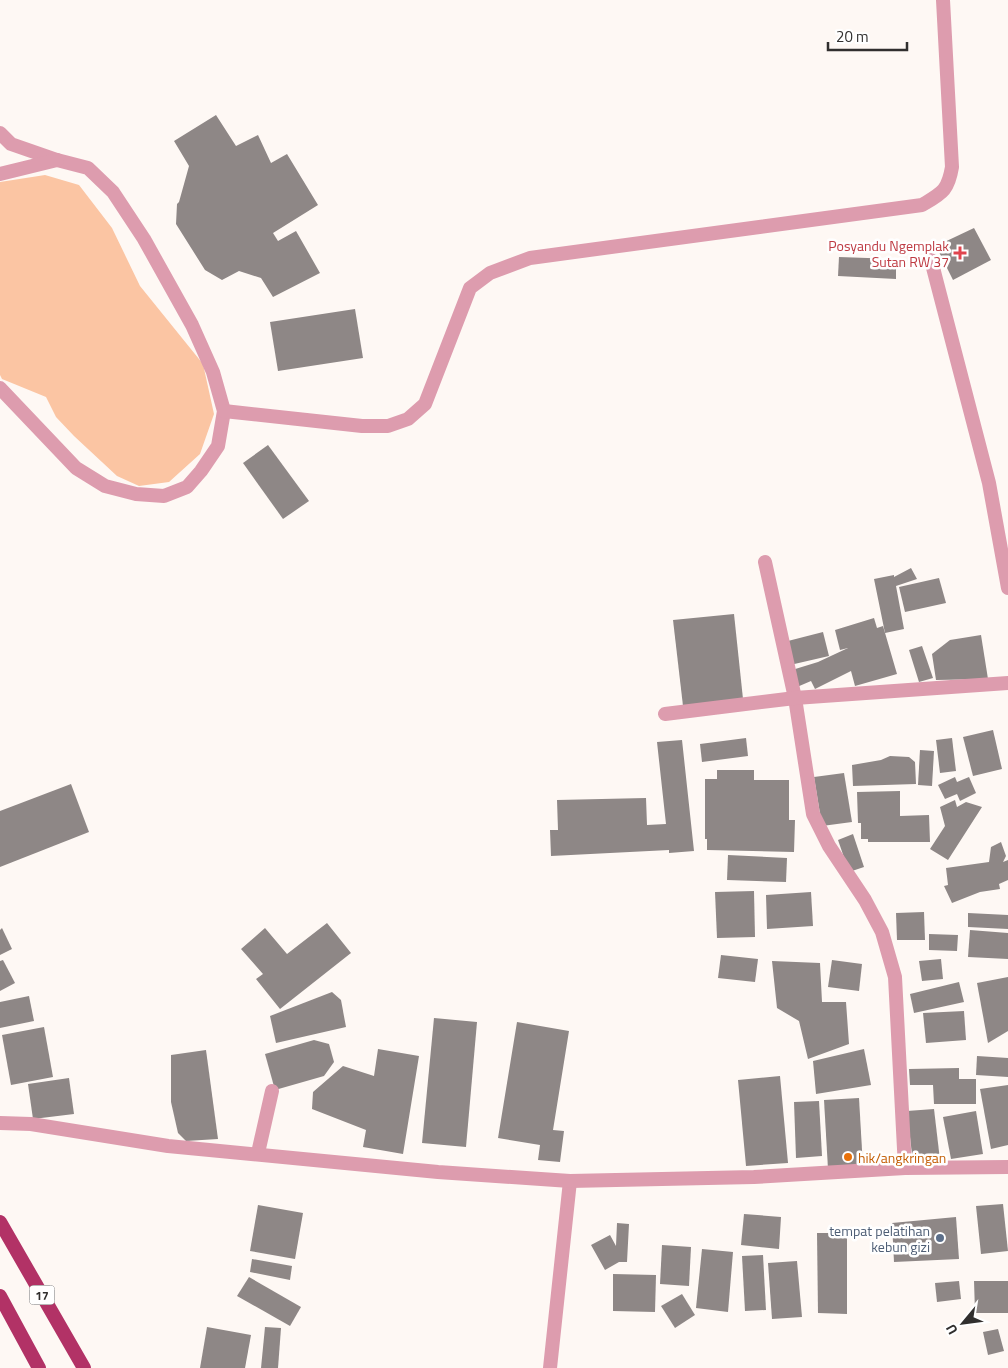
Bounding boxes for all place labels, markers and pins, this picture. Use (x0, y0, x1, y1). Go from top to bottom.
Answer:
place label: Posyandu Ngemplak Sutan RW 37 (828, 235, 949, 272)
marker: Posyandu Ngemplak Sutan RW 37 (953, 246, 967, 260)
place label: hik/angkringan (858, 1147, 946, 1168)
marker: hik/angkringan (842, 1151, 854, 1163)
place label: tempat pelatihan kebun gizi (829, 1220, 930, 1257)
marker: tempat pelatihan kebun gizi (934, 1232, 946, 1244)

